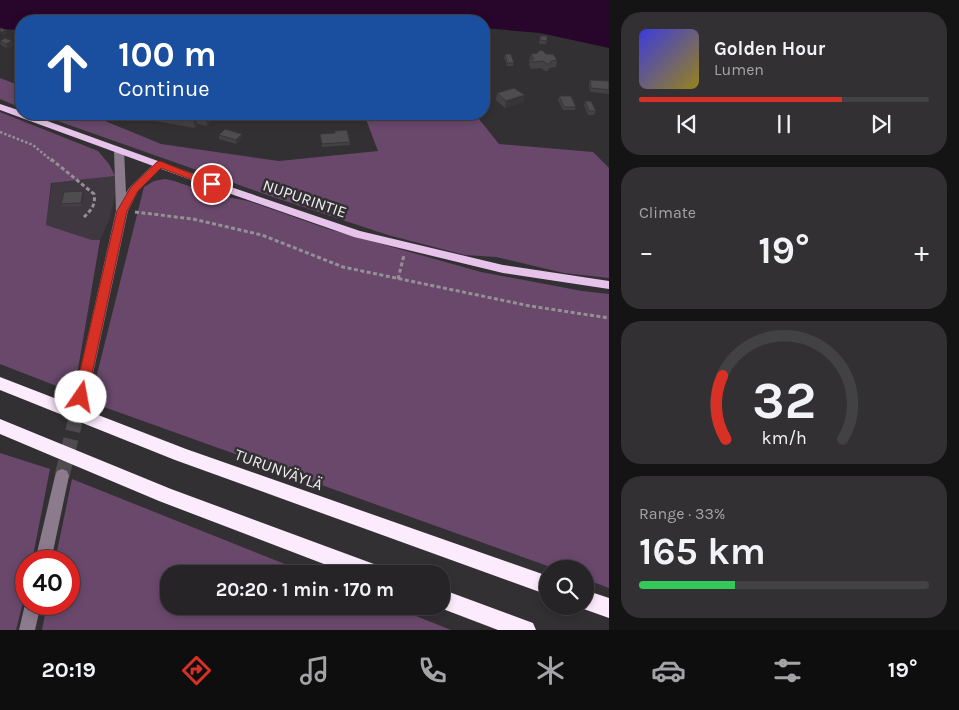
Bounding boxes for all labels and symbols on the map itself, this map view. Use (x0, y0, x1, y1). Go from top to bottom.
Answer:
pin (191, 163, 233, 205)
street label: NUPURINTIE (260, 175, 349, 222)
position arrow (54, 370, 106, 422)
street label: TURUNVÄYLÄ (232, 445, 325, 494)
speed limit sign: 40 (15, 550, 80, 615)

